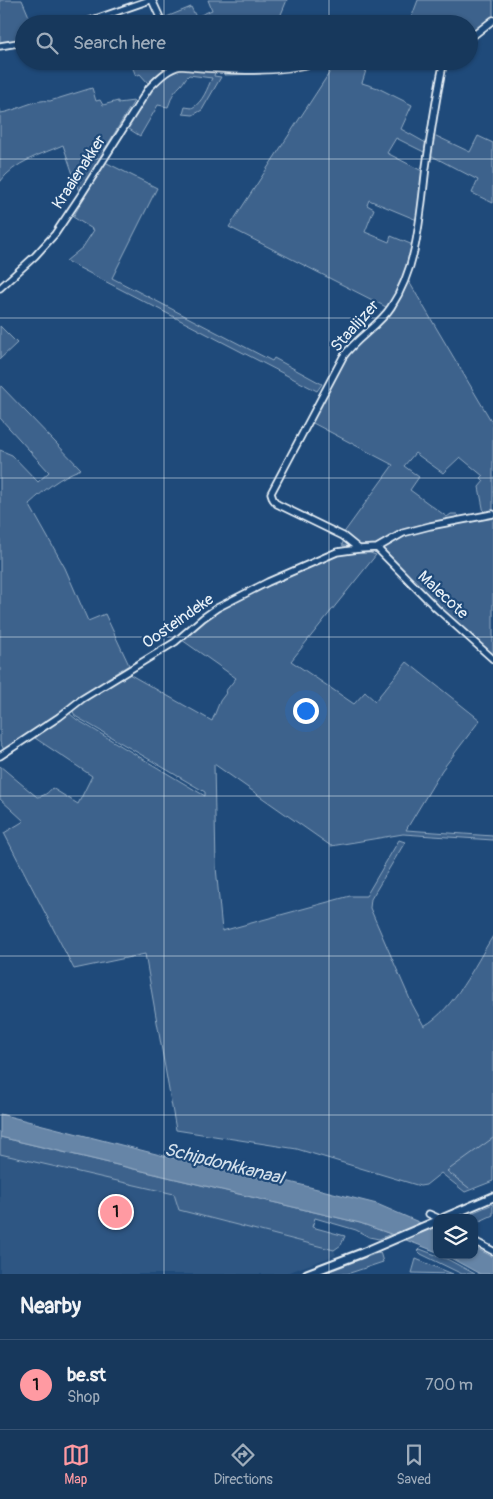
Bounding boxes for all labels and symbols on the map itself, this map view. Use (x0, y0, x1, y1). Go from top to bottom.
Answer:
street label: Kraaienakker (48, 131, 110, 213)
street label: Staalijzer (326, 296, 384, 356)
street label: Malecote (414, 567, 472, 623)
street label: Oosteindeke (138, 589, 218, 653)
your location (293, 698, 319, 724)
water label: Schipdonkkanaal (162, 1138, 288, 1190)
pin: 1 (100, 1193, 132, 1231)

